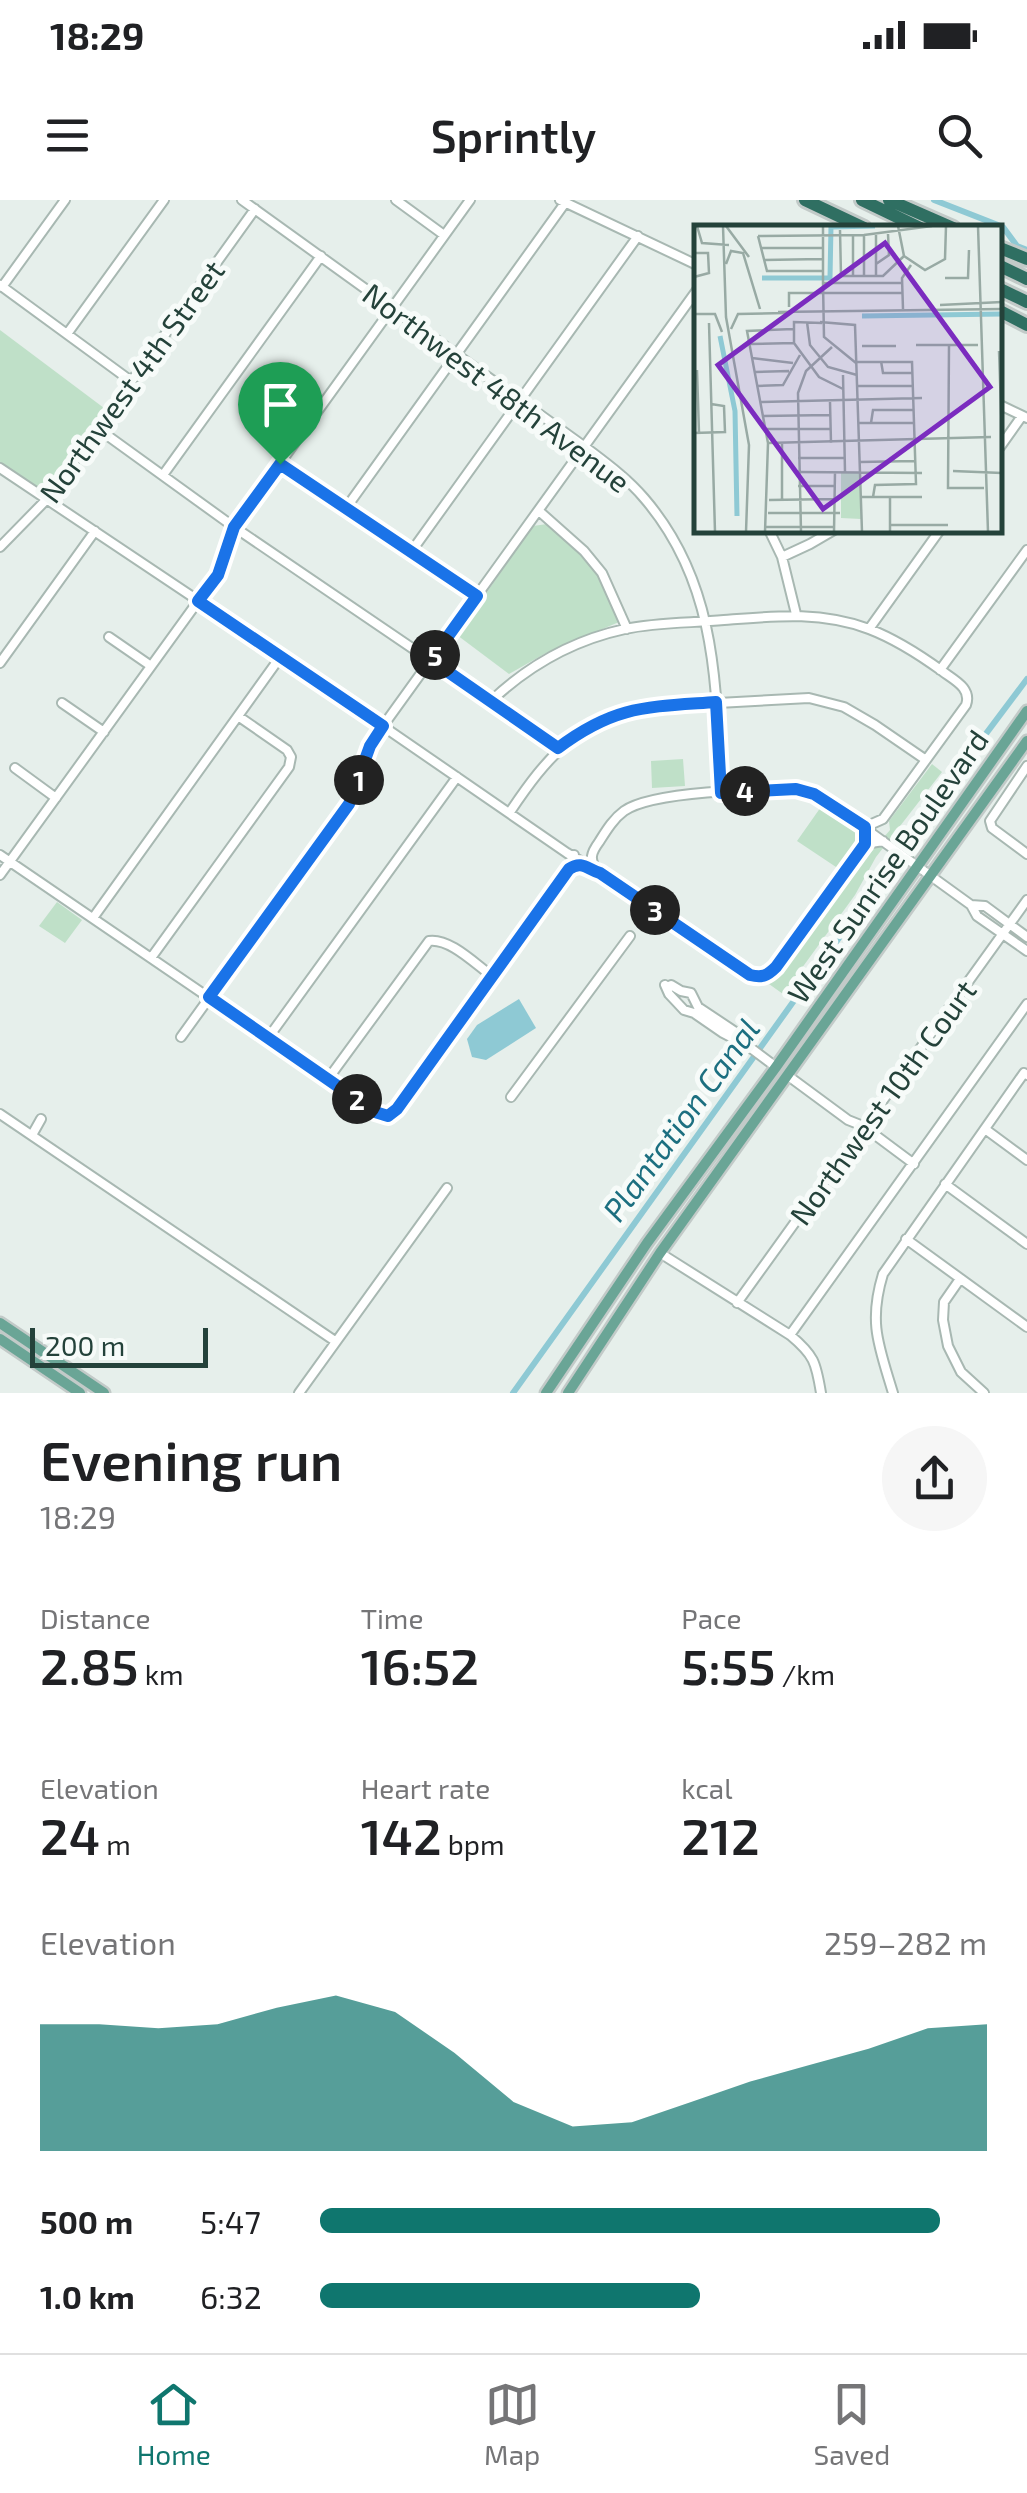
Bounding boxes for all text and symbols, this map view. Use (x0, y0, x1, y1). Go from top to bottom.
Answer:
text: 18:29 (50, 12, 144, 58)
icon: menu (40, 108, 95, 163)
text: Sprintly (431, 108, 596, 162)
icon: search (932, 108, 987, 163)
inset map (694, 225, 1002, 532)
street label: Northwest 4th Street (31, 253, 231, 509)
street label: Northwest 48th Avenue (356, 275, 638, 499)
pin (238, 362, 323, 465)
icon: arrive (253, 377, 308, 432)
pin: 5 (410, 630, 460, 680)
text: 5 (427, 638, 443, 672)
street label: West Sunrise Boulevard (779, 723, 995, 1009)
pin: 1 (334, 755, 384, 805)
text: 1 (353, 763, 365, 797)
pin: 4 (720, 766, 770, 816)
text: 4 (736, 774, 754, 808)
pin: 3 (630, 885, 680, 935)
text: 3 (647, 893, 663, 927)
street label: Northwest 10th Court (781, 973, 983, 1231)
water label: Plantation Canal (594, 1010, 766, 1228)
pin: 2 (332, 1074, 382, 1124)
text: 2 (349, 1082, 365, 1116)
scale bar (30, 1323, 208, 1368)
text: 200 m (45, 1328, 125, 1362)
text: Evening run (40, 1426, 342, 1492)
button: share (882, 1426, 987, 1531)
text: 18:29 (40, 1497, 116, 1535)
text: Distance (40, 1601, 151, 1635)
text: Time (361, 1601, 423, 1635)
text: Pace (681, 1601, 742, 1635)
text: 2.85 (40, 1635, 139, 1695)
text: 16:52 (361, 1635, 479, 1695)
text: 5:55 (681, 1635, 775, 1695)
text: km (139, 1657, 184, 1691)
text: /km (775, 1657, 835, 1691)
text: Elevation (40, 1771, 159, 1805)
text: Heart rate (361, 1771, 490, 1805)
text: kcal (681, 1771, 733, 1805)
text: 24 (40, 1805, 100, 1865)
text: 142 (361, 1805, 442, 1865)
text: 212 (681, 1805, 760, 1865)
text: m (100, 1827, 131, 1861)
text: bpm (442, 1827, 505, 1861)
text: Elevation (40, 1923, 176, 1961)
text: 259–282 m (824, 1923, 987, 1961)
text: 500 m (40, 2202, 133, 2240)
text: 5:47 (200, 2202, 261, 2240)
text: 1.0 km (40, 2277, 135, 2315)
text: 6:32 (200, 2277, 262, 2315)
tab: Home (137, 2377, 211, 2471)
tab: Map (484, 2377, 540, 2471)
tab: Saved (814, 2377, 890, 2471)

